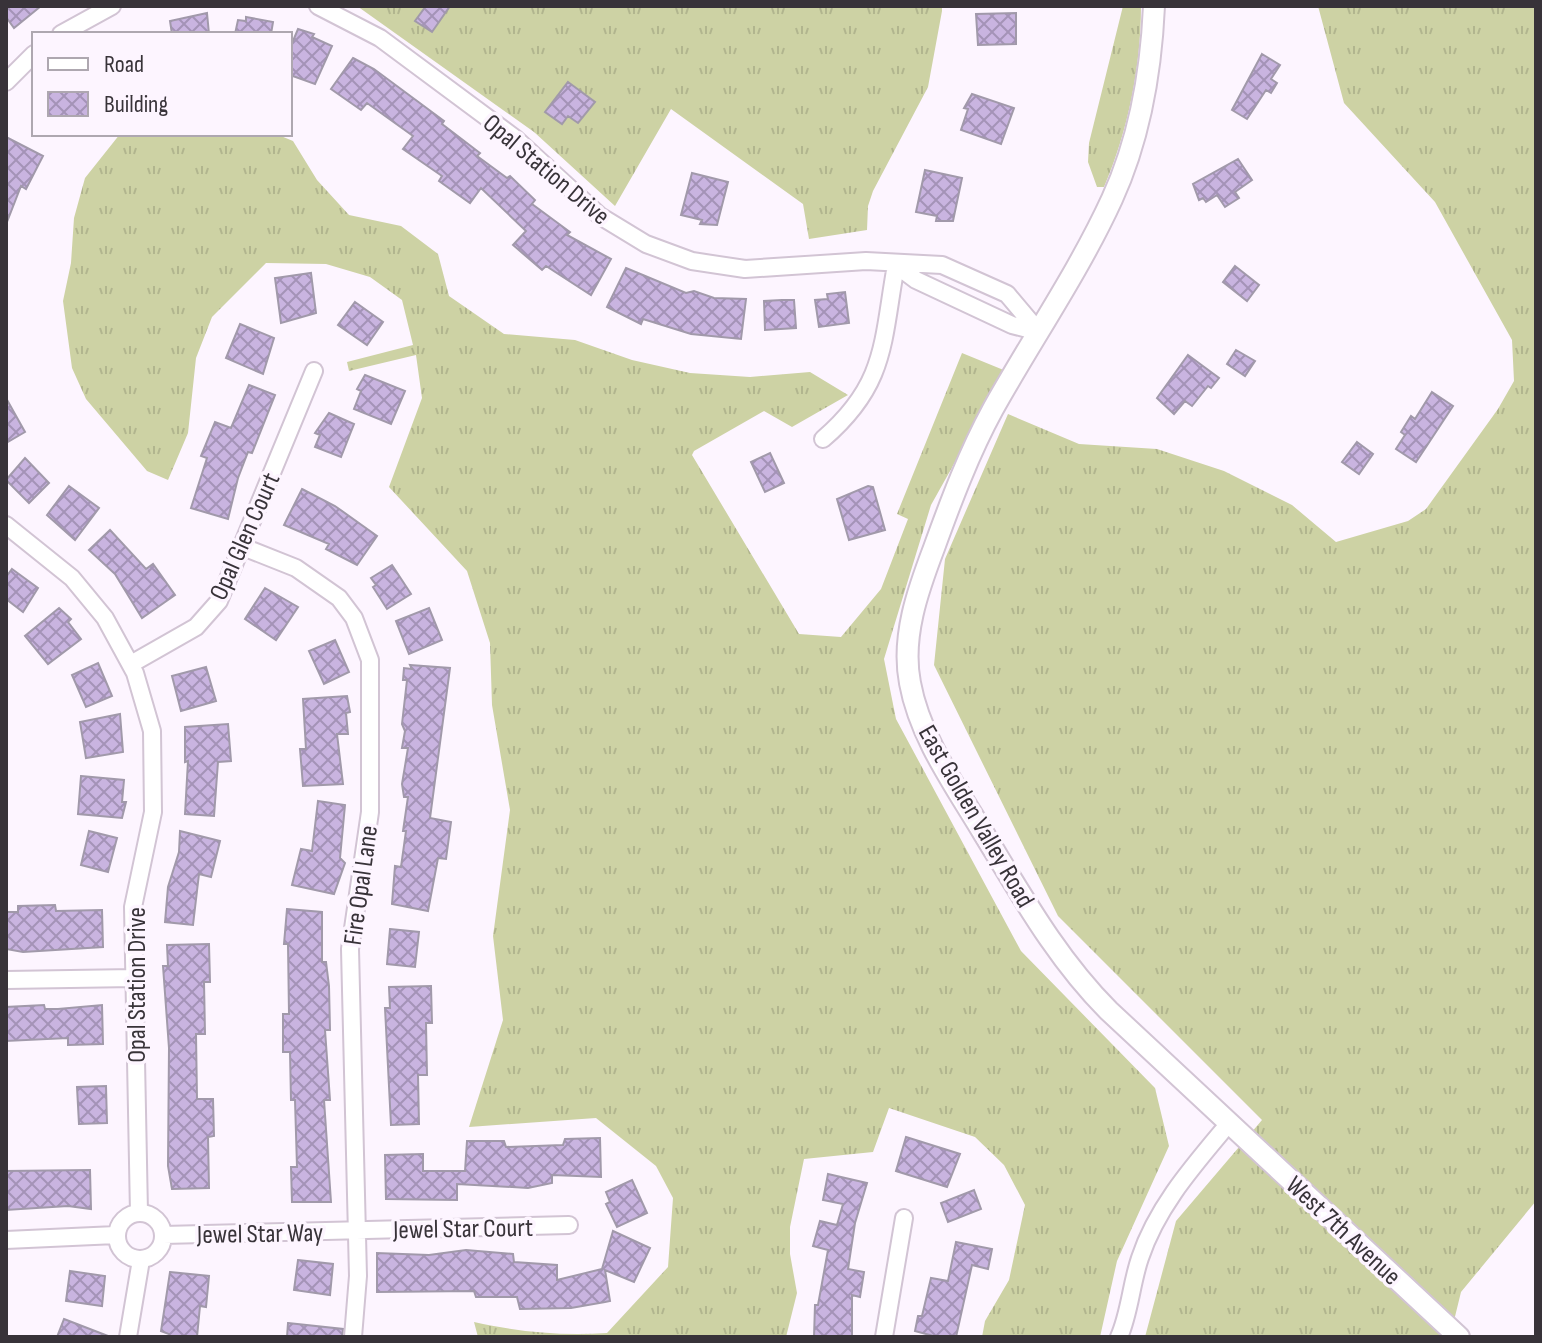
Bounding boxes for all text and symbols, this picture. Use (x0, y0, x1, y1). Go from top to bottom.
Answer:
legend (32, 32, 292, 136)
text: Road (104, 50, 144, 79)
text: Building (104, 90, 168, 119)
street label: Opal Station Drive (476, 108, 616, 232)
street label: Opal Glen Court (204, 468, 287, 605)
street label: East Golden Valley Road (911, 720, 1040, 913)
street label: Fire Opal Lane (338, 823, 385, 947)
street label: Opal Station Drive (122, 907, 153, 1063)
street label: West 7th Avenue (1279, 1170, 1407, 1292)
street label: Jewel Star Court (392, 1213, 533, 1246)
street label: Jewel Star Way (196, 1218, 323, 1251)

